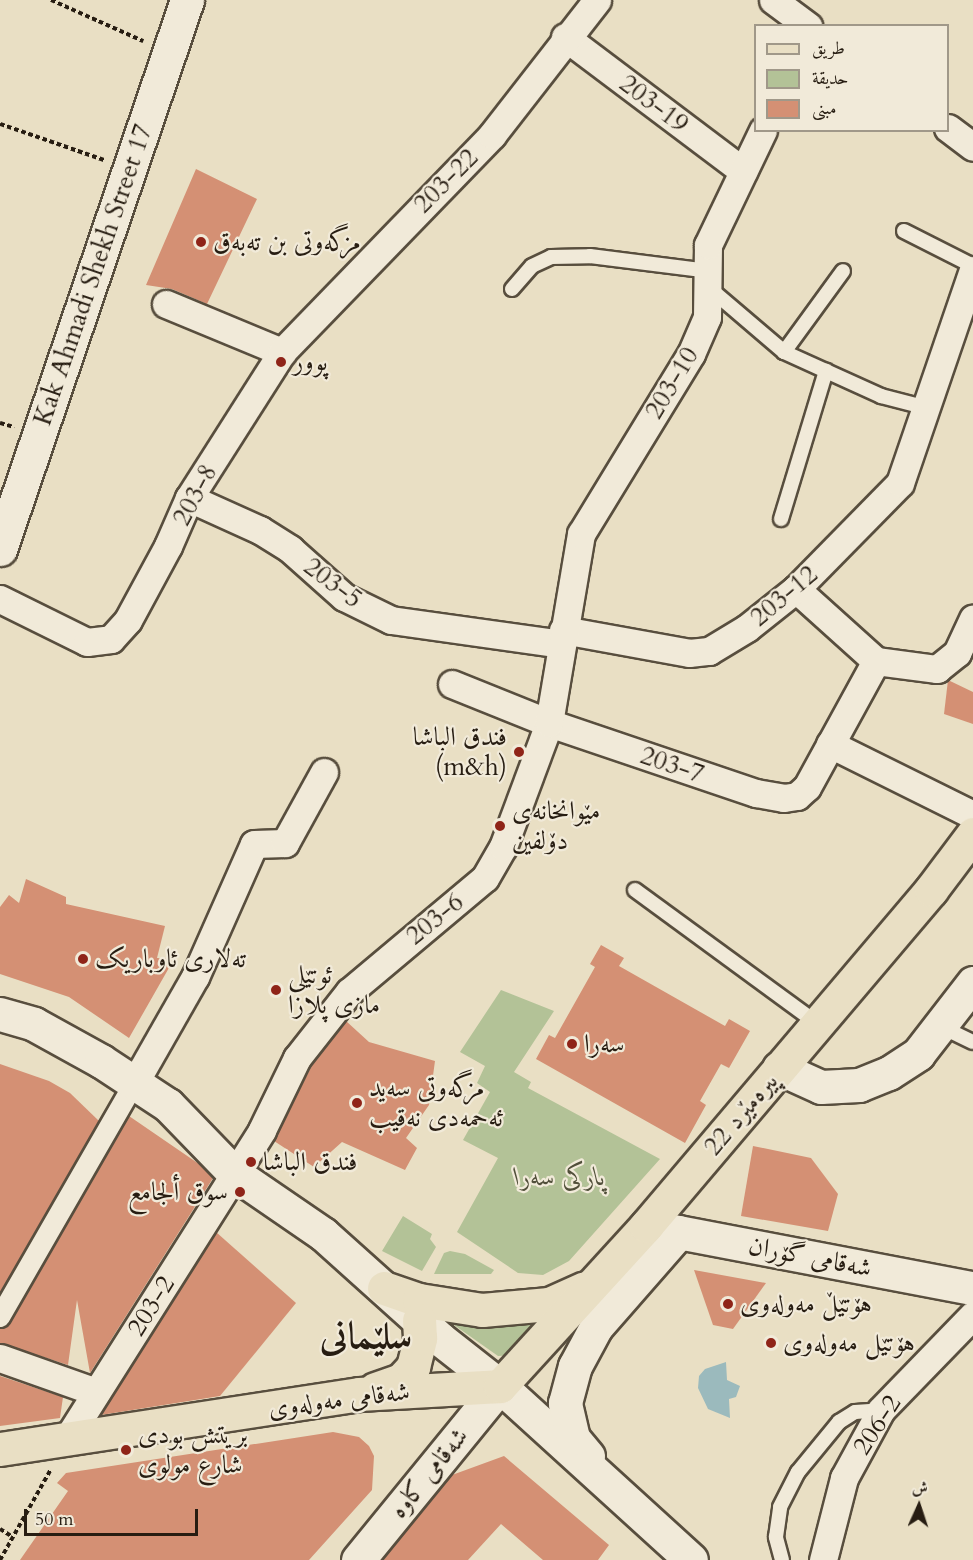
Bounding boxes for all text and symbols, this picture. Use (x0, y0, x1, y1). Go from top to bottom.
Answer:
legend (754, 24, 949, 132)
text: طريق (812, 36, 845, 61)
text: حديقة (812, 66, 848, 91)
street label: 203-19 (613, 68, 695, 140)
text: مبنى (812, 96, 837, 121)
street label: Kak Ahmadi Shekh Street 17 (27, 121, 159, 429)
street label: 203-22 (407, 142, 485, 220)
place label: مزگەوتی بن تەبەق (213, 226, 361, 258)
marker: مزگەوتی بن تەبەق (194, 235, 208, 249)
street label: 203-10 (638, 341, 706, 425)
place label: پوور (293, 346, 328, 378)
marker: پوور (274, 355, 288, 369)
street label: 203-8 (166, 459, 224, 531)
street label: 203-5 (298, 551, 368, 615)
street label: 203-12 (744, 559, 824, 633)
place label: فندق الباشا (m&h) (413, 721, 507, 782)
street label: 203-7 (636, 740, 708, 790)
marker: فندق الباشا (m&h) (512, 745, 526, 759)
place label: مێوانخانەی دۆلفین (512, 795, 600, 856)
marker: مێوانخانەی دۆلفین (493, 819, 507, 833)
street label: 203-6 (400, 886, 470, 952)
place label: تەلاری ئاوباریک (95, 943, 246, 975)
marker: تەلاری ئاوباریک (76, 952, 90, 966)
place label: ئوتێلی مازی پلازا (288, 959, 380, 1020)
marker: ئوتێلی مازی پلازا (269, 983, 283, 997)
place label: سەرا (584, 1028, 625, 1060)
marker: سەرا (565, 1037, 579, 1051)
street label: 22 پیرەمێرد (697, 1066, 785, 1162)
place label: مزگەوتی سەید ئەحمەدی نەقیب (369, 1072, 503, 1134)
marker: مزگەوتی سەید ئەحمەدی نەقیب (350, 1096, 364, 1110)
place label: فندق الباشا (263, 1146, 357, 1178)
marker: فندق الباشا (244, 1155, 258, 1169)
park label: پارکی سەرا (515, 1161, 605, 1193)
place label: سوق ألجامع (128, 1176, 228, 1208)
marker: سوق ألجامع (233, 1185, 247, 1199)
street label: شەقامی گۆران (746, 1230, 874, 1284)
street label: 203-2 (121, 1270, 181, 1342)
place label: هۆتێڵ مەولەوی (740, 1288, 872, 1320)
marker: هۆتێڵ مەولەوی (721, 1297, 735, 1311)
district label: سلێمانی (320, 1314, 412, 1360)
place label: هۆتێل مەولەوی (783, 1327, 915, 1359)
marker: هۆتێل مەولەوی (764, 1336, 778, 1350)
street label: شەقامی مەولەوی (266, 1376, 412, 1424)
street label: 206-2 (846, 1389, 908, 1461)
place label: بريتش بودى شارع مولوى (138, 1419, 248, 1480)
street label: شەقامی کاوە (383, 1421, 475, 1525)
marker: بريتش بودى شارع مولوى (119, 1443, 133, 1457)
north arrow (889, 1476, 949, 1536)
text: ش (911, 1477, 928, 1499)
scale bar (27, 1497, 201, 1535)
text: 50 m (35, 1507, 74, 1532)

